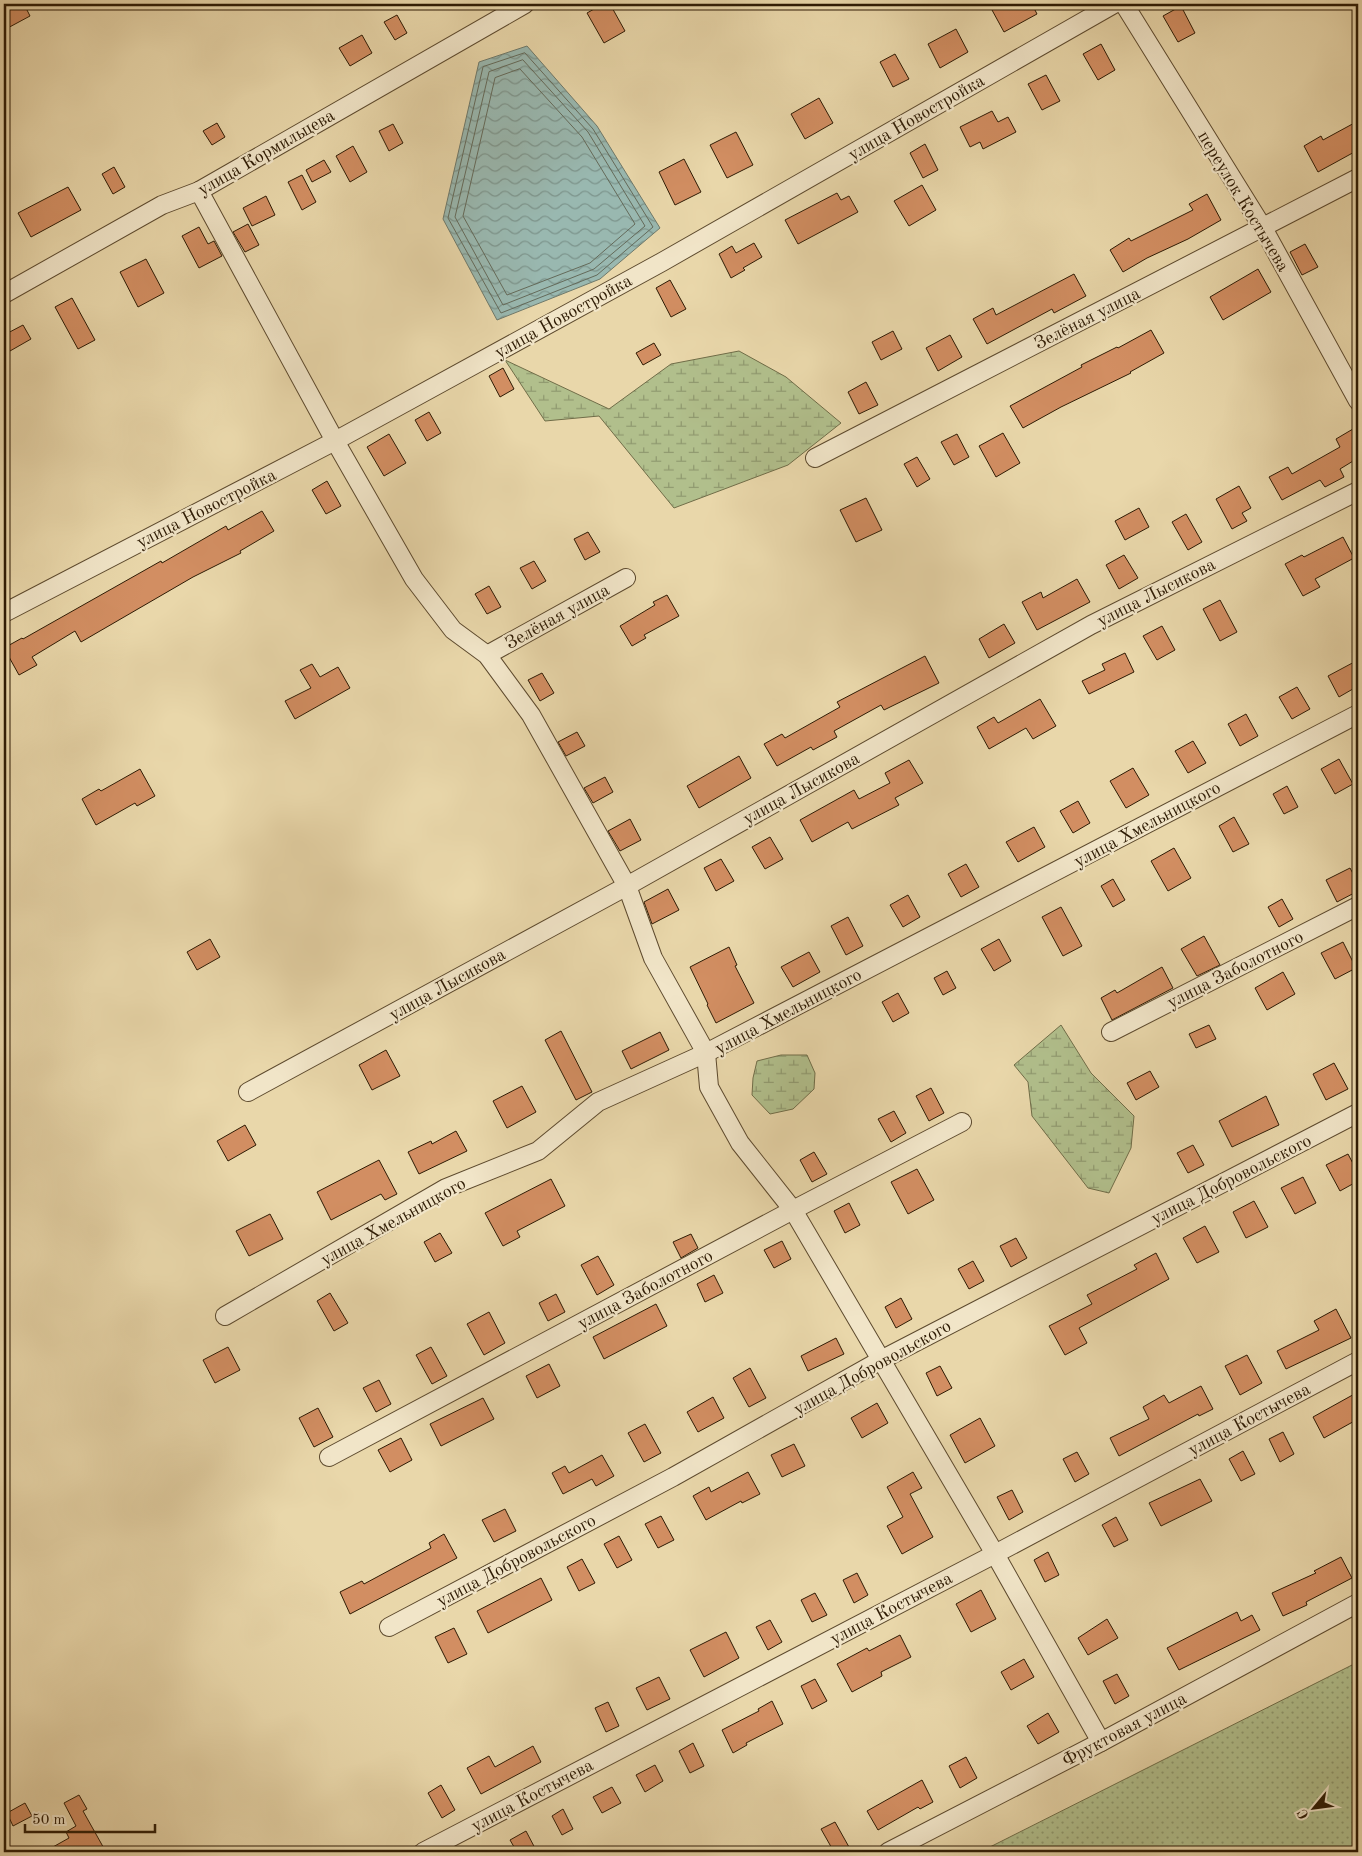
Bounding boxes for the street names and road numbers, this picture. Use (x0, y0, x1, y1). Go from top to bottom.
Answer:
street label: улица Новостройка (845, 72, 988, 164)
street label: улица Кормильцева (195, 106, 338, 199)
street label: переулок Костычева (1194, 128, 1292, 275)
street label: улица Новостройка (492, 272, 635, 362)
street label: Зелёная улица (1032, 284, 1143, 353)
street label: улица Новостройка (134, 466, 279, 552)
street label: улица Лысикова (1094, 555, 1219, 630)
street label: Зелёная улица (502, 581, 613, 653)
street label: улица Лысикова (740, 749, 863, 828)
street label: улица Хмельницкого (1071, 779, 1224, 871)
street label: улица Заболотного (1164, 928, 1307, 1012)
street label: улица Лысикова (386, 945, 509, 1024)
street label: улица Хмельницкого (712, 966, 865, 1058)
street label: улица Добровольского (1148, 1132, 1315, 1228)
street label: улица Хмельницкого (318, 1174, 469, 1269)
street label: улица Заболотного (575, 1247, 716, 1333)
street label: улица Добровольского (791, 1317, 954, 1419)
street label: улица Костычева (1186, 1380, 1313, 1460)
street label: улица Добровольского (434, 1511, 599, 1610)
street label: улица Костычева (828, 1569, 955, 1649)
street label: Фруктовая улица (1059, 1689, 1190, 1770)
street label: улица Костычева (469, 1756, 596, 1836)

